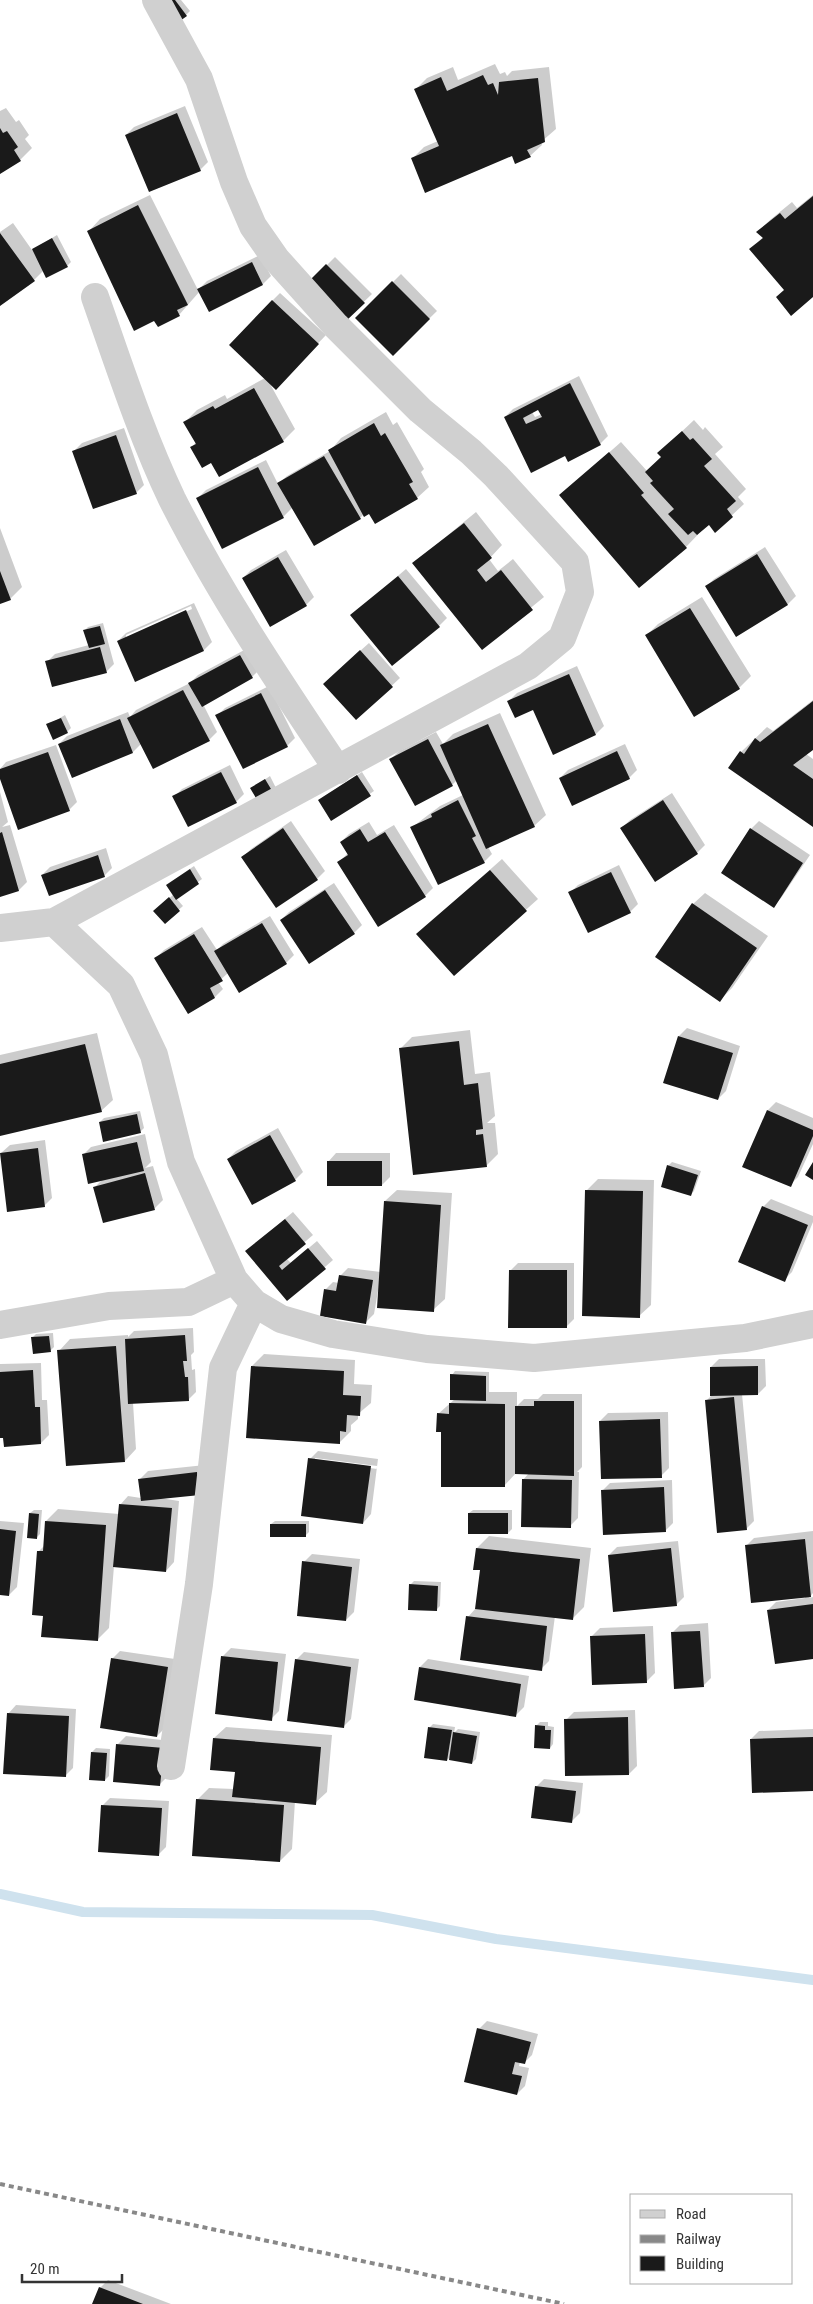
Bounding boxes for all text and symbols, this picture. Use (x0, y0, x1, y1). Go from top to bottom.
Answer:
legend (630, 2194, 793, 2284)
text: Road (676, 2205, 706, 2223)
text: Railway (676, 2230, 721, 2248)
scale bar (22, 2252, 122, 2284)
text: Building (676, 2255, 724, 2273)
text: 20 m (30, 2260, 60, 2278)

